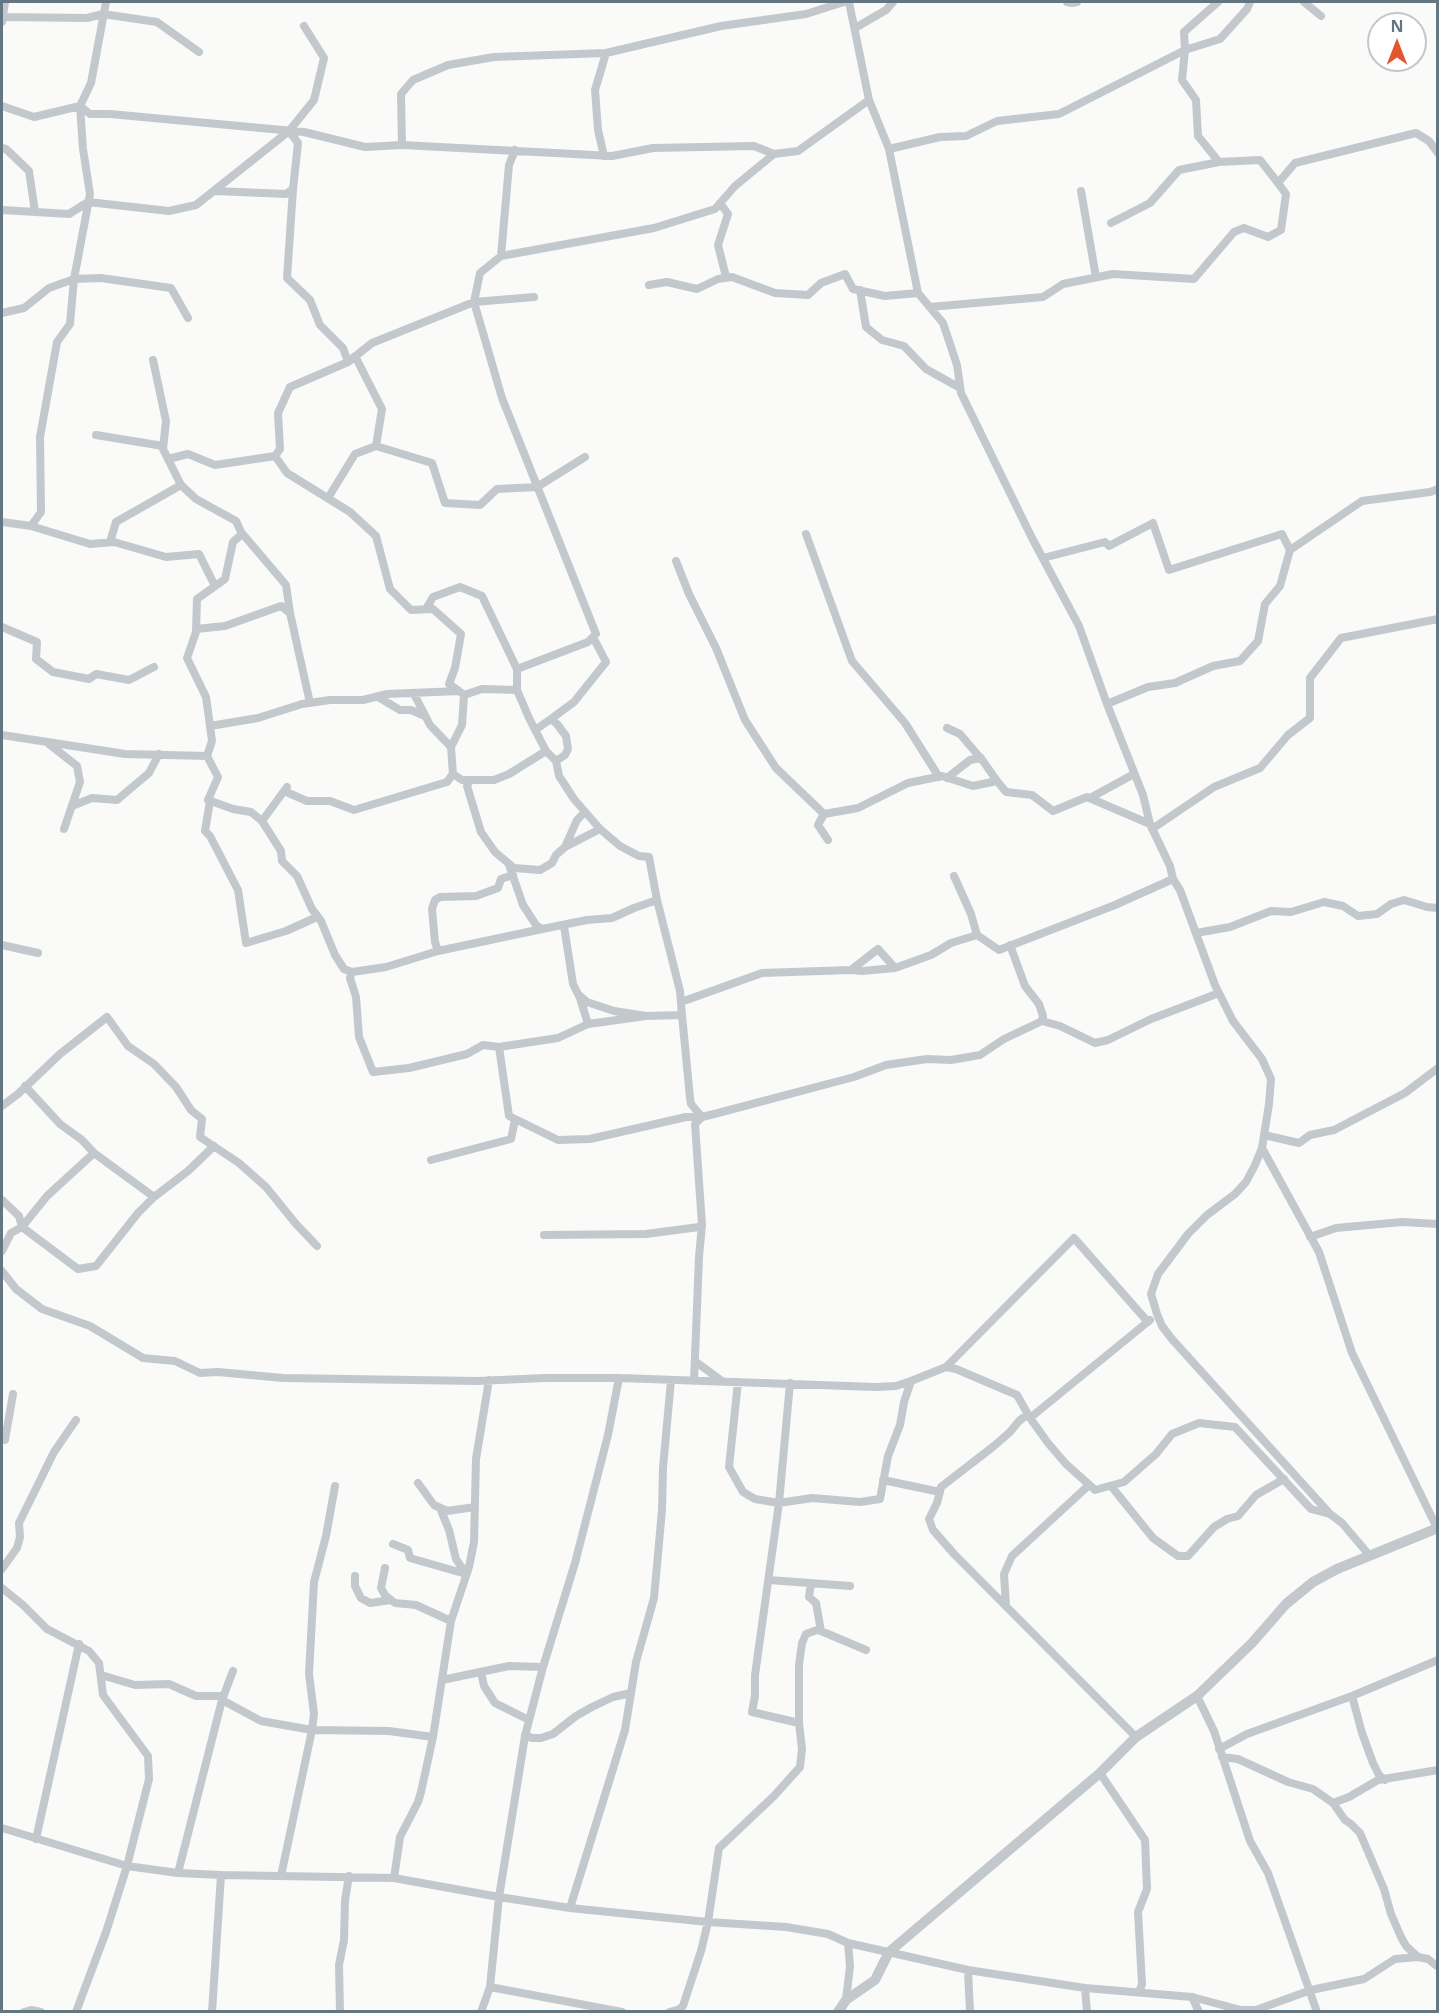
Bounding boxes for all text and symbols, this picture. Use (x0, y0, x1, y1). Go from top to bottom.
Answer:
north arrow (1367, 12, 1427, 72)
text: N (1390, 15, 1404, 37)

